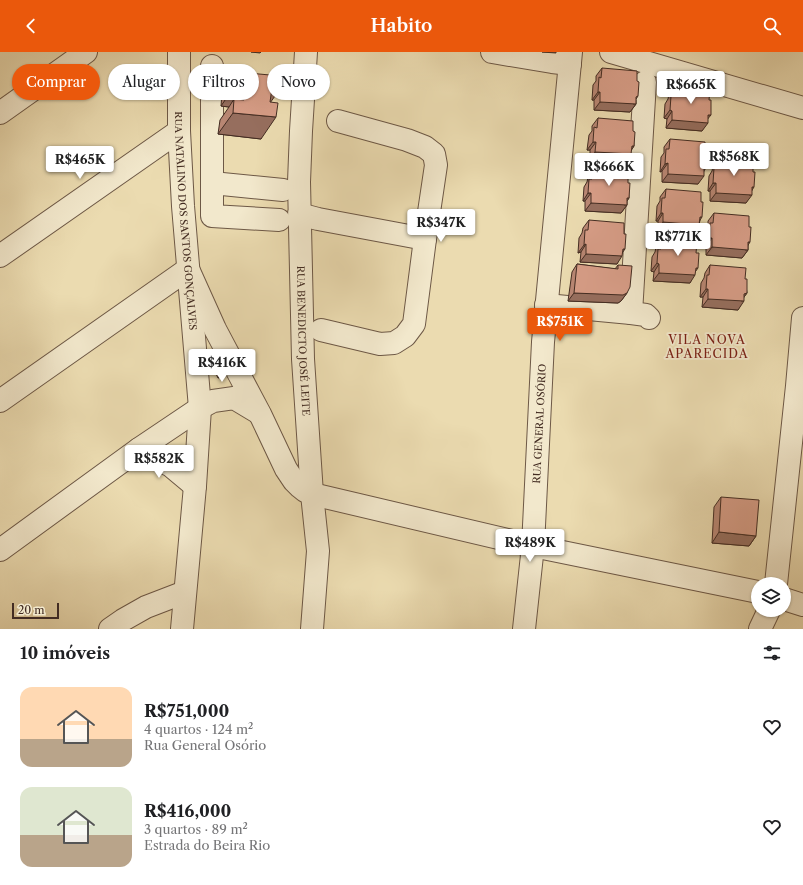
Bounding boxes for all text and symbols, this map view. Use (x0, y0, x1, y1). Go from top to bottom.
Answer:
icon: back (20, 15, 42, 37)
text: Habito (371, 15, 432, 37)
icon: search (761, 15, 783, 37)
chip: Comprar (12, 64, 100, 100)
chip: Alugar (108, 64, 180, 100)
chip: Filtros (188, 64, 259, 100)
chip: Novo (267, 64, 330, 100)
pin: R$665K (658, 71, 724, 105)
text: R$665K (666, 76, 716, 92)
street label: RUA NATALINO DOS SANTOS GONÇALVES (173, 111, 200, 331)
pin: R$568K (701, 143, 767, 177)
pin: R$465K (47, 146, 113, 180)
text: R$568K (709, 148, 759, 164)
text: R$465K (55, 151, 105, 167)
pin: R$666K (576, 153, 642, 187)
text: R$666K (584, 158, 634, 174)
pin: R$347K (408, 209, 474, 243)
text: R$347K (416, 214, 466, 230)
pin: R$771K (645, 223, 711, 257)
text: R$771K (654, 228, 702, 244)
street label: RUA BENEDICTO JOSÉ LEITE (294, 265, 313, 416)
pin: R$751K (527, 308, 593, 342)
text: R$751K (536, 313, 584, 329)
district label: VILA NOVA APARECIDA (664, 332, 749, 361)
pin: R$416K (189, 349, 255, 383)
text: R$416K (198, 354, 246, 370)
street label: RUA GENERAL OSÓRIO (530, 363, 548, 484)
pin: R$582K (126, 445, 192, 479)
text: R$582K (134, 450, 184, 466)
pin: R$489K (497, 529, 563, 563)
text: R$489K (504, 534, 556, 550)
map controls (751, 577, 791, 617)
button: layers (751, 577, 791, 617)
scale bar (12, 601, 59, 620)
text: 20 m (18, 603, 44, 617)
icon: filters (761, 642, 783, 664)
text: 10 imóveis (20, 643, 110, 663)
text: R$751,000 (144, 701, 229, 721)
icon: home (52, 703, 100, 751)
icon: heart (761, 716, 783, 738)
text: 4 quartos · 124 m² (144, 721, 253, 737)
text: Rua General Osório (144, 737, 266, 753)
text: R$416,000 (144, 801, 231, 821)
icon: home (52, 803, 100, 851)
icon: heart (761, 816, 783, 838)
text: 3 quartos · 89 m² (144, 821, 248, 837)
text: Estrada do Beira Rio (144, 837, 270, 853)

